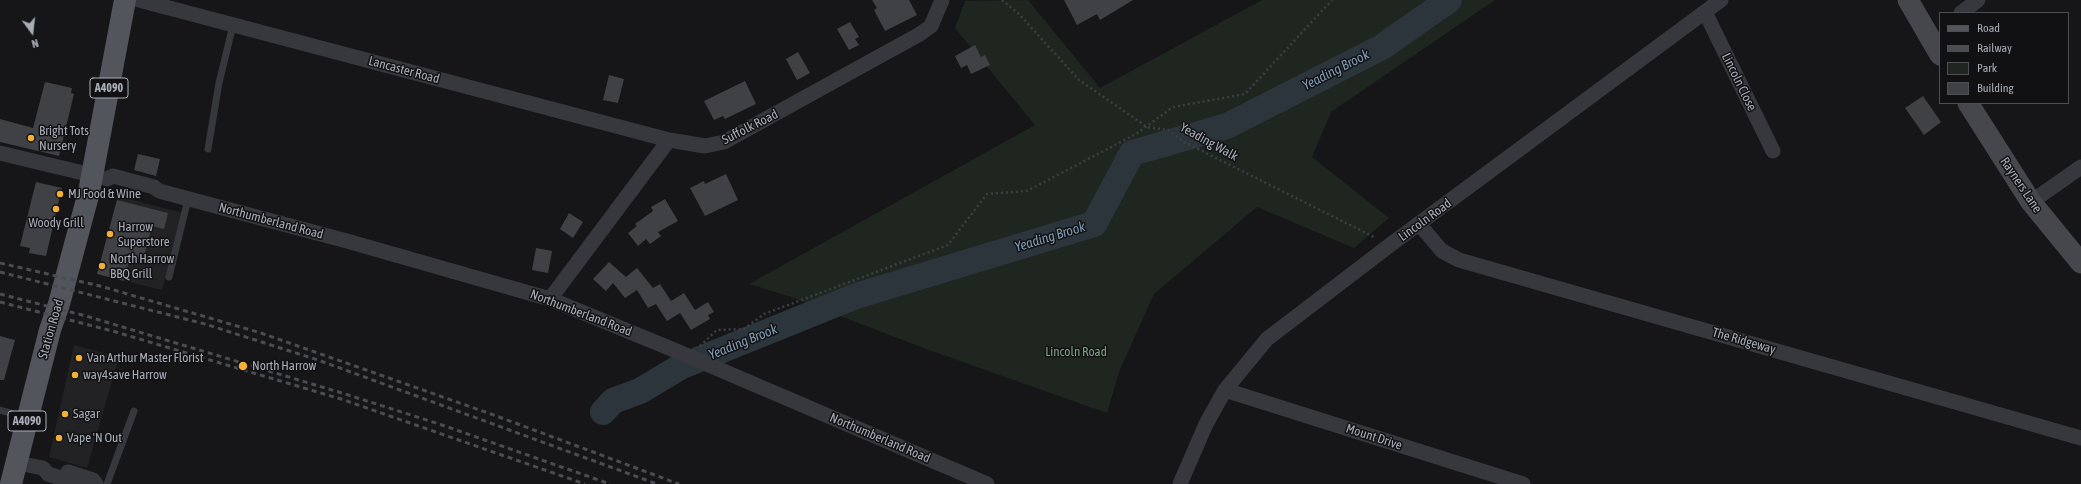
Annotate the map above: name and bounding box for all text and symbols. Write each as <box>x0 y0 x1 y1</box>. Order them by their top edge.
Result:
north arrow <box>12 12 52 52</box>
legend <box>1939 12 2069 104</box>
text: Road <box>1977 21 2000 35</box>
text: N <box>30 37 40 50</box>
text: Railway <box>1977 41 2012 55</box>
water label: Yeading Brook <box>1300 46 1372 94</box>
street label: Lincoln Close <box>1718 50 1760 114</box>
street label: Lancaster Road <box>367 53 441 87</box>
text: Park <box>1977 61 1997 75</box>
road number: A4090 <box>90 78 128 98</box>
text: Building <box>1977 81 2014 95</box>
street label: Suffolk Road <box>719 106 781 148</box>
street label: Yeading Walk <box>1177 120 1241 164</box>
place label: Bright Tots Nursery <box>39 123 89 154</box>
marker: Bright Tots Nursery <box>26 133 36 143</box>
street label: Rayners Lane <box>1997 154 2045 216</box>
place label: MJ Food & Wine <box>68 186 141 202</box>
marker: MJ Food & Wine <box>55 189 65 199</box>
street label: Lincoln Road <box>1396 196 1454 244</box>
street label: Northumberland Road <box>217 200 325 242</box>
marker: Woody Grill <box>51 204 61 214</box>
place label: Woody Grill <box>28 215 84 231</box>
water label: Yeading Brook <box>1013 218 1087 256</box>
place label: Harrow Superstore <box>118 219 170 250</box>
marker: Harrow Superstore <box>105 229 115 239</box>
place label: North Harrow BBQ Grill <box>110 251 174 282</box>
marker: North Harrow BBQ Grill <box>97 261 107 271</box>
street label: Northumberland Road <box>528 286 634 340</box>
street label: Station Road <box>35 298 67 360</box>
water label: Yeading Brook <box>706 321 780 363</box>
street label: The Ridgeway <box>1711 325 1777 357</box>
park label: Lincoln Road <box>1045 344 1107 360</box>
place label: Van Arthur Master Florist <box>87 350 203 366</box>
marker: Van Arthur Master Florist <box>74 353 84 363</box>
place label: North Harrow <box>252 358 316 374</box>
marker: North Harrow <box>237 360 249 372</box>
place label: way4save Harrow <box>83 367 167 383</box>
marker: way4save Harrow <box>70 370 80 380</box>
place label: Sagar <box>73 406 100 422</box>
marker: Sagar <box>60 409 70 419</box>
street label: Northumberland Road <box>827 410 933 466</box>
road number: A4090 <box>8 411 46 431</box>
street label: Mount Drive <box>1344 421 1404 453</box>
place label: Vape 'N Out <box>67 430 122 446</box>
marker: Vape 'N Out <box>54 433 64 443</box>

